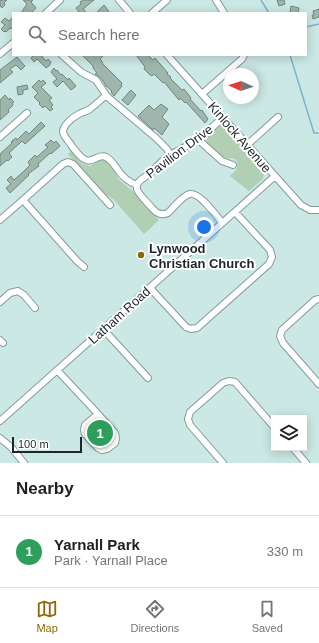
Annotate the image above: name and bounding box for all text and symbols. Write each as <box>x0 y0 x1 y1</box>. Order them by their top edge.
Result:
search box <box>12 12 307 56</box>
icon: search <box>26 23 48 45</box>
text: Search here <box>58 26 140 43</box>
north arrow <box>223 68 259 104</box>
street label: Kinlock Avenue <box>205 99 274 176</box>
street label: Pavilion Drive <box>143 121 216 181</box>
your location <box>194 217 214 237</box>
place label: Lynwood Christian Church <box>149 241 255 271</box>
marker: Lynwood Christian Church <box>136 250 146 260</box>
street label: Latham Road <box>85 284 153 347</box>
map controls <box>271 415 307 451</box>
button: layers <box>271 415 307 451</box>
pin: 1 <box>87 418 113 448</box>
scale bar <box>12 435 82 454</box>
text: 100 m <box>18 438 49 450</box>
text: Nearby <box>16 479 74 498</box>
text: Yarnall Park <box>54 536 140 553</box>
text: 1 <box>25 544 33 559</box>
text: 330 m <box>267 544 303 559</box>
text: Park · Yarnall Place <box>54 553 168 568</box>
tab: Map <box>36 598 58 634</box>
tab: Directions <box>130 598 179 634</box>
tab: Saved <box>252 598 283 634</box>

